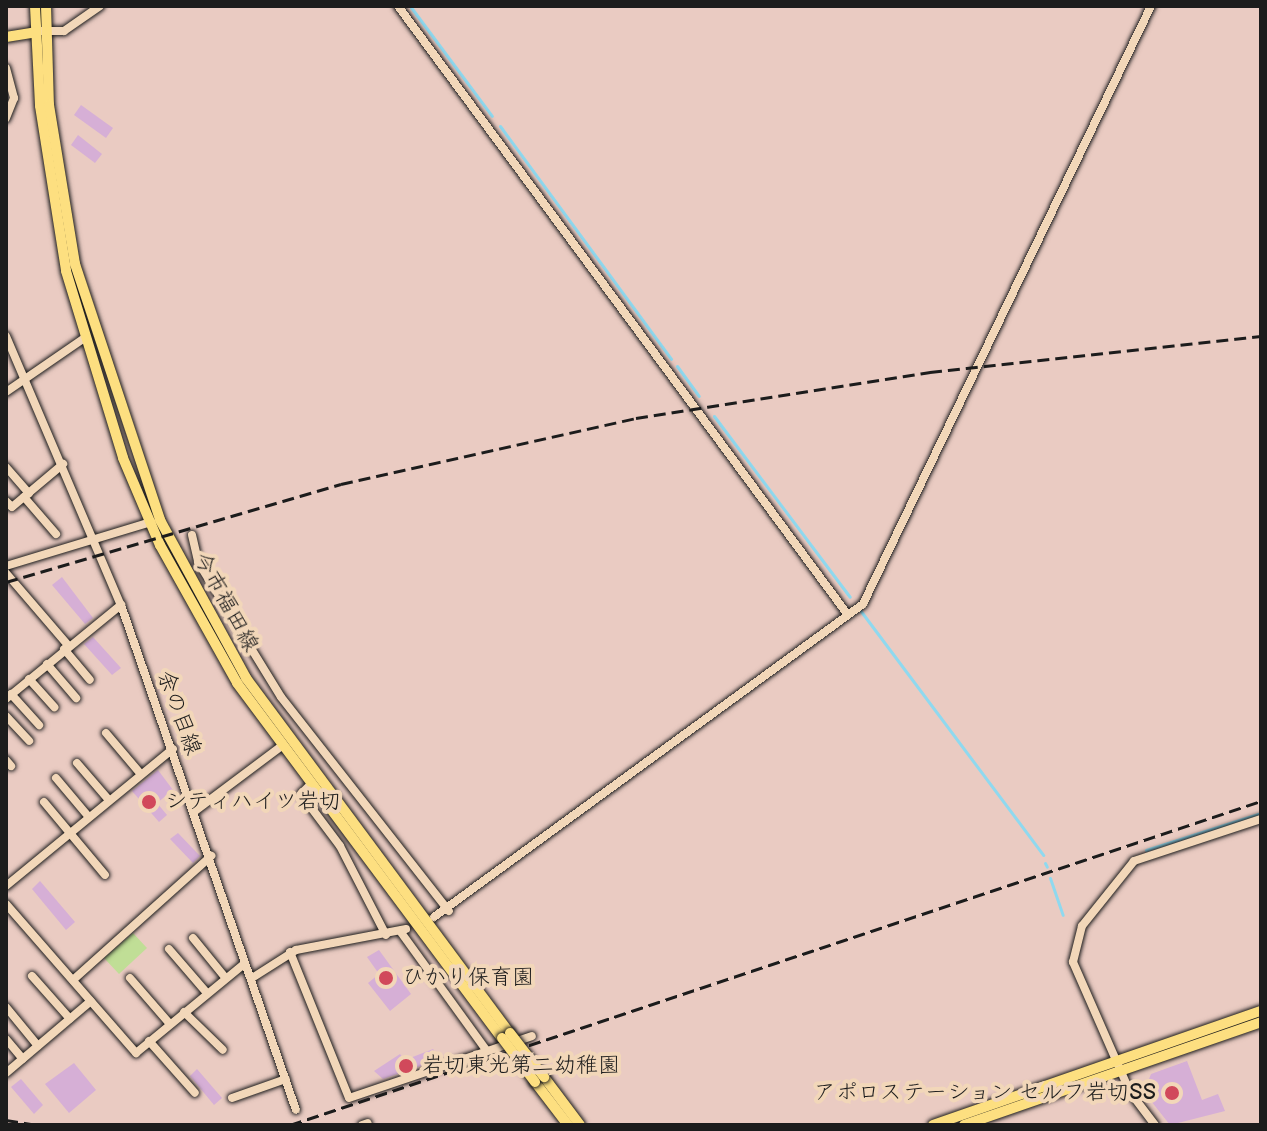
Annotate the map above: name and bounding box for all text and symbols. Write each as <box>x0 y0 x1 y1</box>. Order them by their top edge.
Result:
street label: 今市福田線 <box>188 547 264 657</box>
street label: 余の目線 <box>152 667 206 759</box>
place label: シティハイツ岩切 <box>165 789 341 815</box>
marker: シティハイツ岩切 <box>140 793 158 811</box>
place label: ひかり保育園 <box>402 965 534 991</box>
marker: ひかり保育園 <box>377 969 395 987</box>
place label: 岩切東光第二幼稚園 <box>422 1053 620 1079</box>
marker: 岩切東光第二幼稚園 <box>397 1057 415 1075</box>
place label: アポロステーション セルフ岩切SS <box>815 1080 1156 1106</box>
marker: アポロステーション セルフ岩切SS <box>1163 1084 1181 1102</box>

